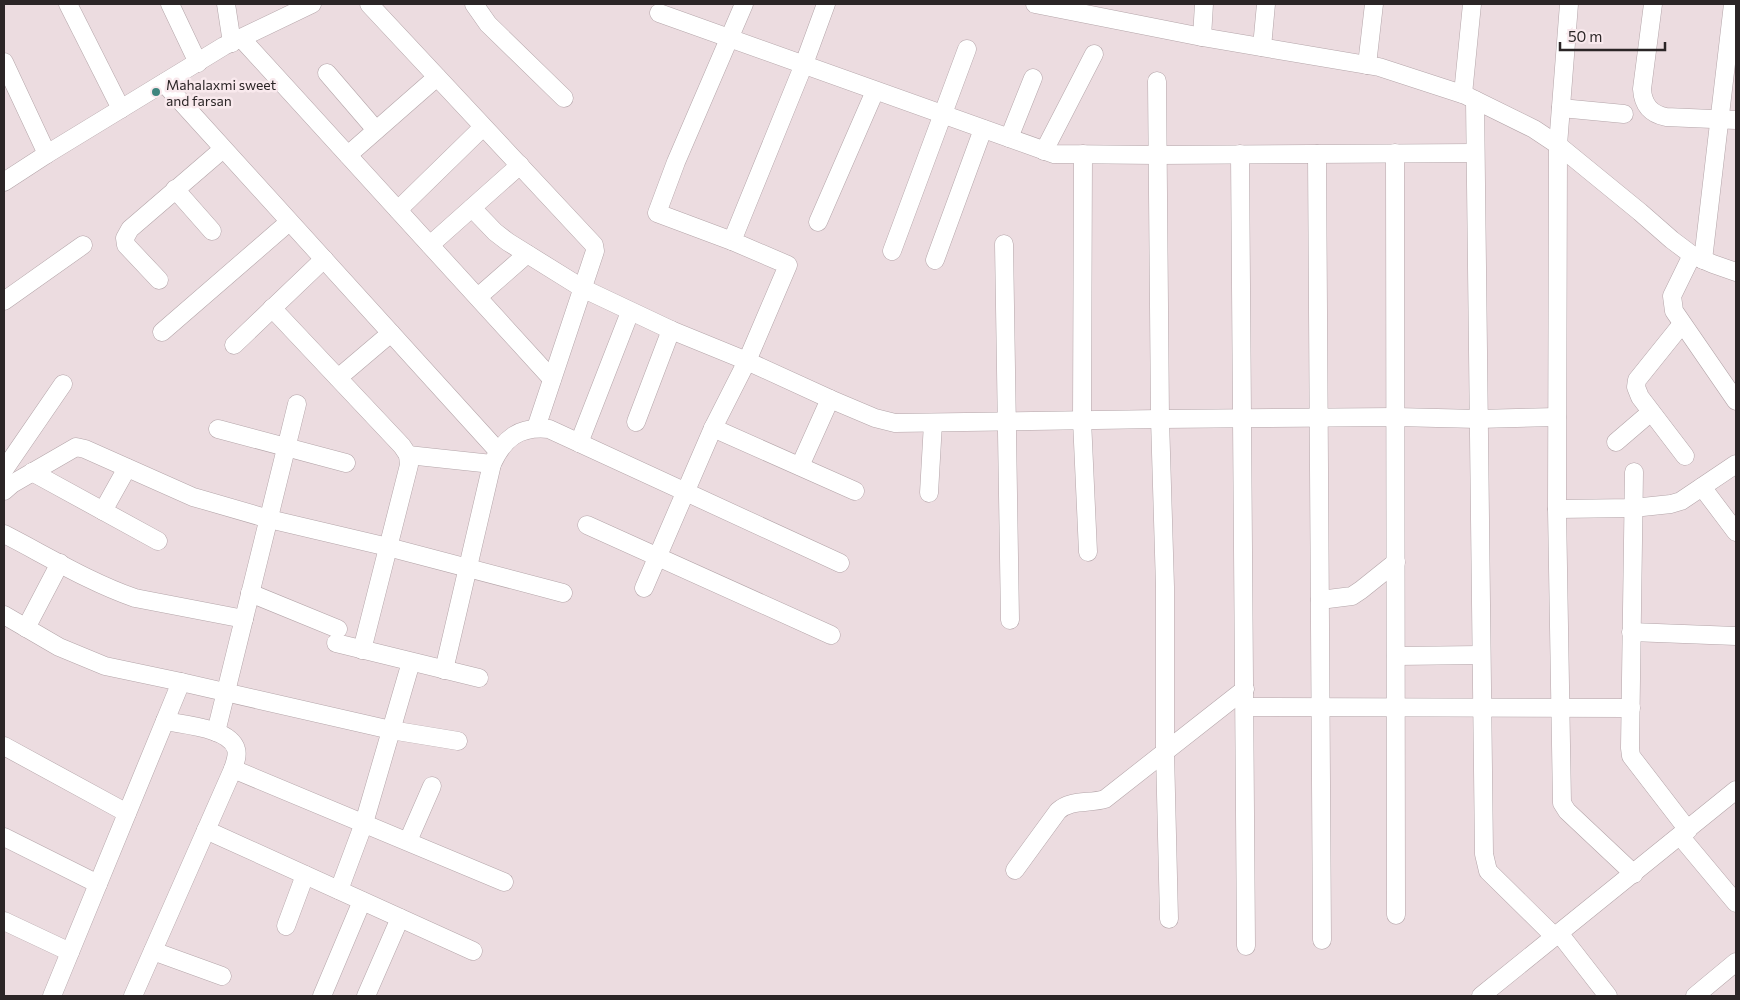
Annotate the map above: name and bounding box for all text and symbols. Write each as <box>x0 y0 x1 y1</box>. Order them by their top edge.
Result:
scale bar <box>1560 20 1665 52</box>
text: 50 m <box>1568 27 1602 45</box>
place label: Mahalaxmi sweet and farsan <box>166 76 277 109</box>
marker: Mahalaxmi sweet and farsan <box>150 86 162 98</box>

